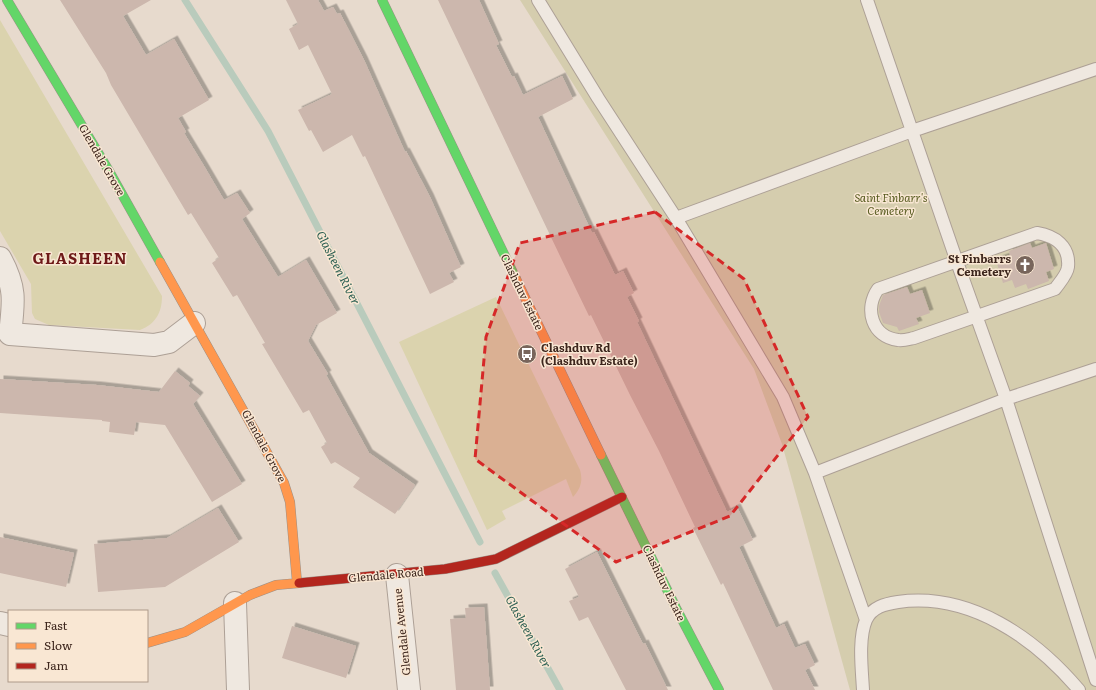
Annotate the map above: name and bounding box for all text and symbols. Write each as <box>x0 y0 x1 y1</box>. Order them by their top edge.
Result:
street label: Glendale Grove <box>76 121 130 199</box>
park label: Saint Finbarr's Cemetery <box>854 189 928 218</box>
water label: Glasheen River <box>313 228 365 308</box>
district label: GLASHEEN <box>33 246 127 269</box>
place label: St Finbarrs Cemetery <box>948 250 1012 279</box>
street label: Clashduv Estate <box>497 251 548 333</box>
church icon: St Finbarrs Cemetery <box>1014 254 1036 276</box>
place label: Clashduv Rd (Clashduv Estate) <box>541 339 638 368</box>
bus stop icon: Clashduv Rd (Clashduv Estate) <box>516 343 538 365</box>
street label: Glendale Grove <box>239 406 291 485</box>
street label: Clashduv Estate <box>639 542 690 624</box>
street label: Glendale Road <box>348 563 424 585</box>
street label: Glendale Avenue <box>388 588 414 676</box>
water label: Glasheen River <box>501 592 557 672</box>
legend <box>8 610 148 682</box>
text: Fast <box>44 616 68 634</box>
text: Slow <box>44 636 73 654</box>
text: Jam <box>44 656 69 674</box>

